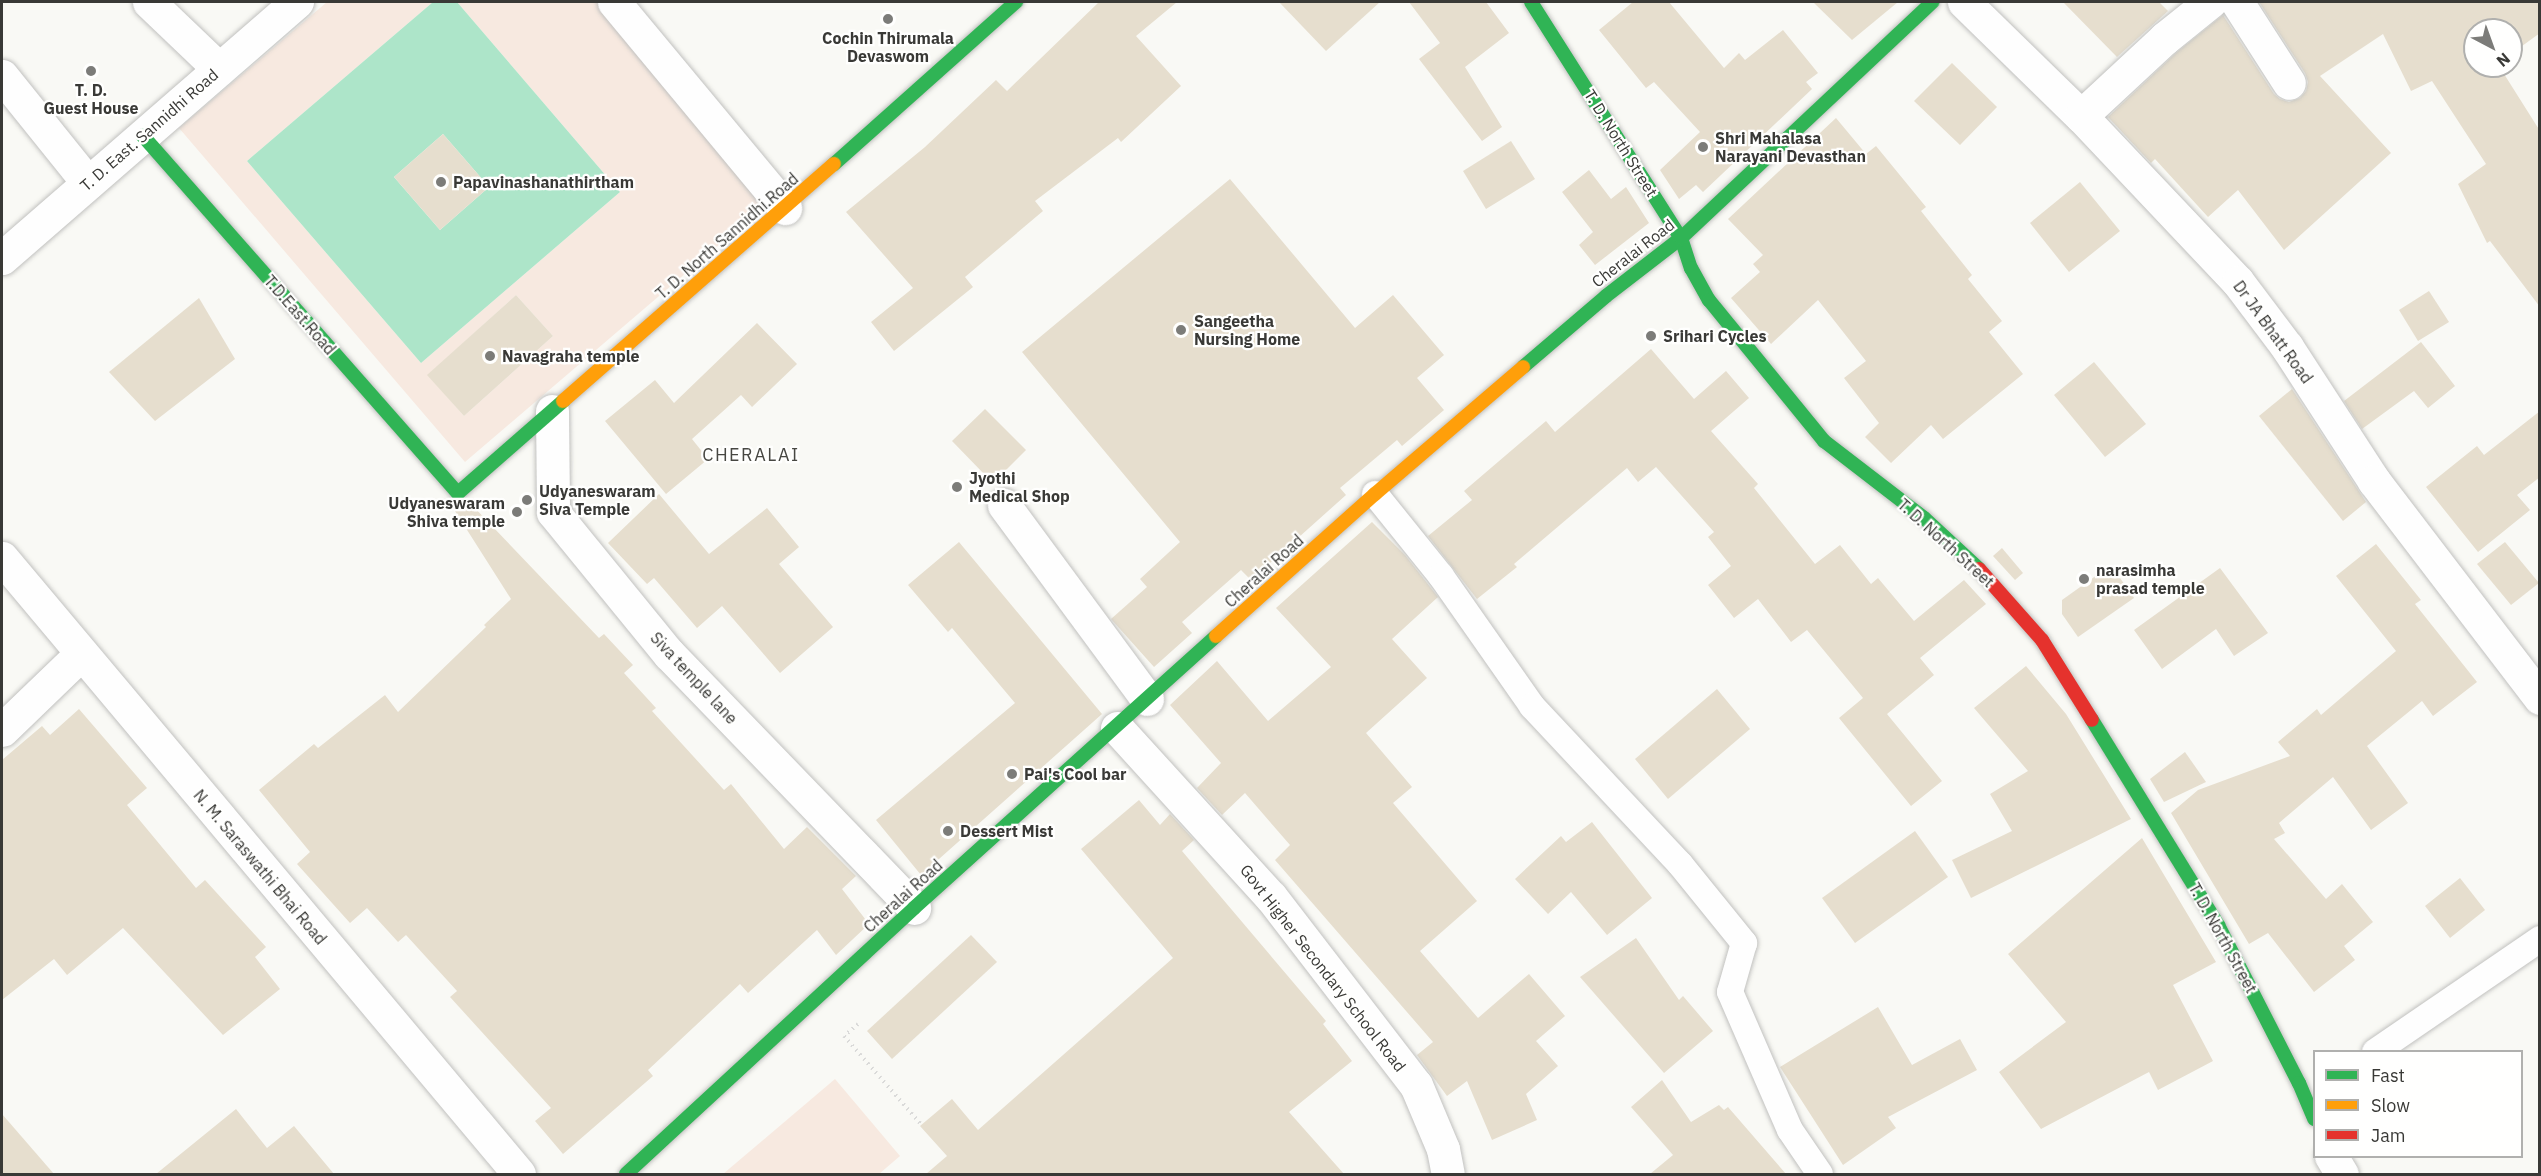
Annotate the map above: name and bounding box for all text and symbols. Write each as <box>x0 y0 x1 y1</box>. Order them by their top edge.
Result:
marker: Cochin Thirumala Devaswom <box>881 12 895 26</box>
north arrow <box>2463 18 2523 78</box>
place label: Cochin Thirumala Devaswom <box>822 28 954 66</box>
text: N <box>2493 49 2514 71</box>
marker: T. D. Guest House <box>84 64 98 78</box>
street label: T. D. East. Sannidhi Road <box>76 65 222 195</box>
place label: T. D. Guest House <box>43 80 139 118</box>
street label: T. D. North Street <box>1580 86 1662 200</box>
place label: Shri Mahalasa Narayani Devasthan <box>1715 128 1866 166</box>
marker: Shri Mahalasa Narayani Devasthan <box>1696 140 1710 154</box>
street label: T. D. North Sannidhi.Road <box>652 169 802 303</box>
place label: Papavinashanathirtham <box>453 172 634 192</box>
marker: Papavinashanathirtham <box>434 175 448 189</box>
street label: Cheralai Road <box>1588 215 1678 291</box>
street label: T.D.East.Road <box>260 271 340 359</box>
street label: Dr JA Bhatt Road <box>2229 277 2317 387</box>
place label: Sangeetha Nursing Home <box>1194 311 1300 349</box>
marker: Sangeetha Nursing Home <box>1172 321 1190 339</box>
place label: Srihari Cycles <box>1663 326 1766 346</box>
marker: Srihari Cycles <box>1644 329 1658 343</box>
place label: Navagraha temple <box>502 346 640 366</box>
marker: Navagraha temple <box>483 349 497 363</box>
district label: CHERALAI <box>702 444 800 466</box>
place label: Jyothi Medical Shop <box>969 468 1070 506</box>
marker: Jyothi Medical Shop <box>950 480 964 494</box>
place label: Udyaneswaram Siva Temple <box>539 481 656 519</box>
place label: Udyaneswaram Shiva temple <box>388 493 505 531</box>
marker: Udyaneswaram Siva Temple <box>520 493 534 507</box>
street label: T. D. North Street <box>1894 495 1998 591</box>
marker: Udyaneswaram Shiva temple <box>510 505 524 519</box>
street label: Cheralai Road <box>1221 531 1307 611</box>
place label: narasimha prasad temple <box>2096 560 2205 598</box>
marker: narasimha prasad temple <box>2077 572 2091 586</box>
street label: Siva temple lane <box>647 628 741 728</box>
place label: Pai's Cool bar <box>1024 764 1126 784</box>
marker: Pai's Cool bar <box>1005 767 1019 781</box>
street label: N. M. Saraswathi Bhai Road <box>190 786 330 948</box>
place label: Dessert Mist <box>960 821 1053 841</box>
marker: Dessert Mist <box>941 824 955 838</box>
street label: Cheralai Road <box>860 856 946 936</box>
street label: Govt Higher Secondary School Road <box>1236 861 1410 1075</box>
street label: T. D. North Street <box>2185 880 2261 996</box>
legend <box>2313 1050 2523 1158</box>
text: Fast <box>2371 1064 2405 1087</box>
text: Slow <box>2371 1094 2410 1117</box>
text: Jam <box>2371 1124 2406 1147</box>

